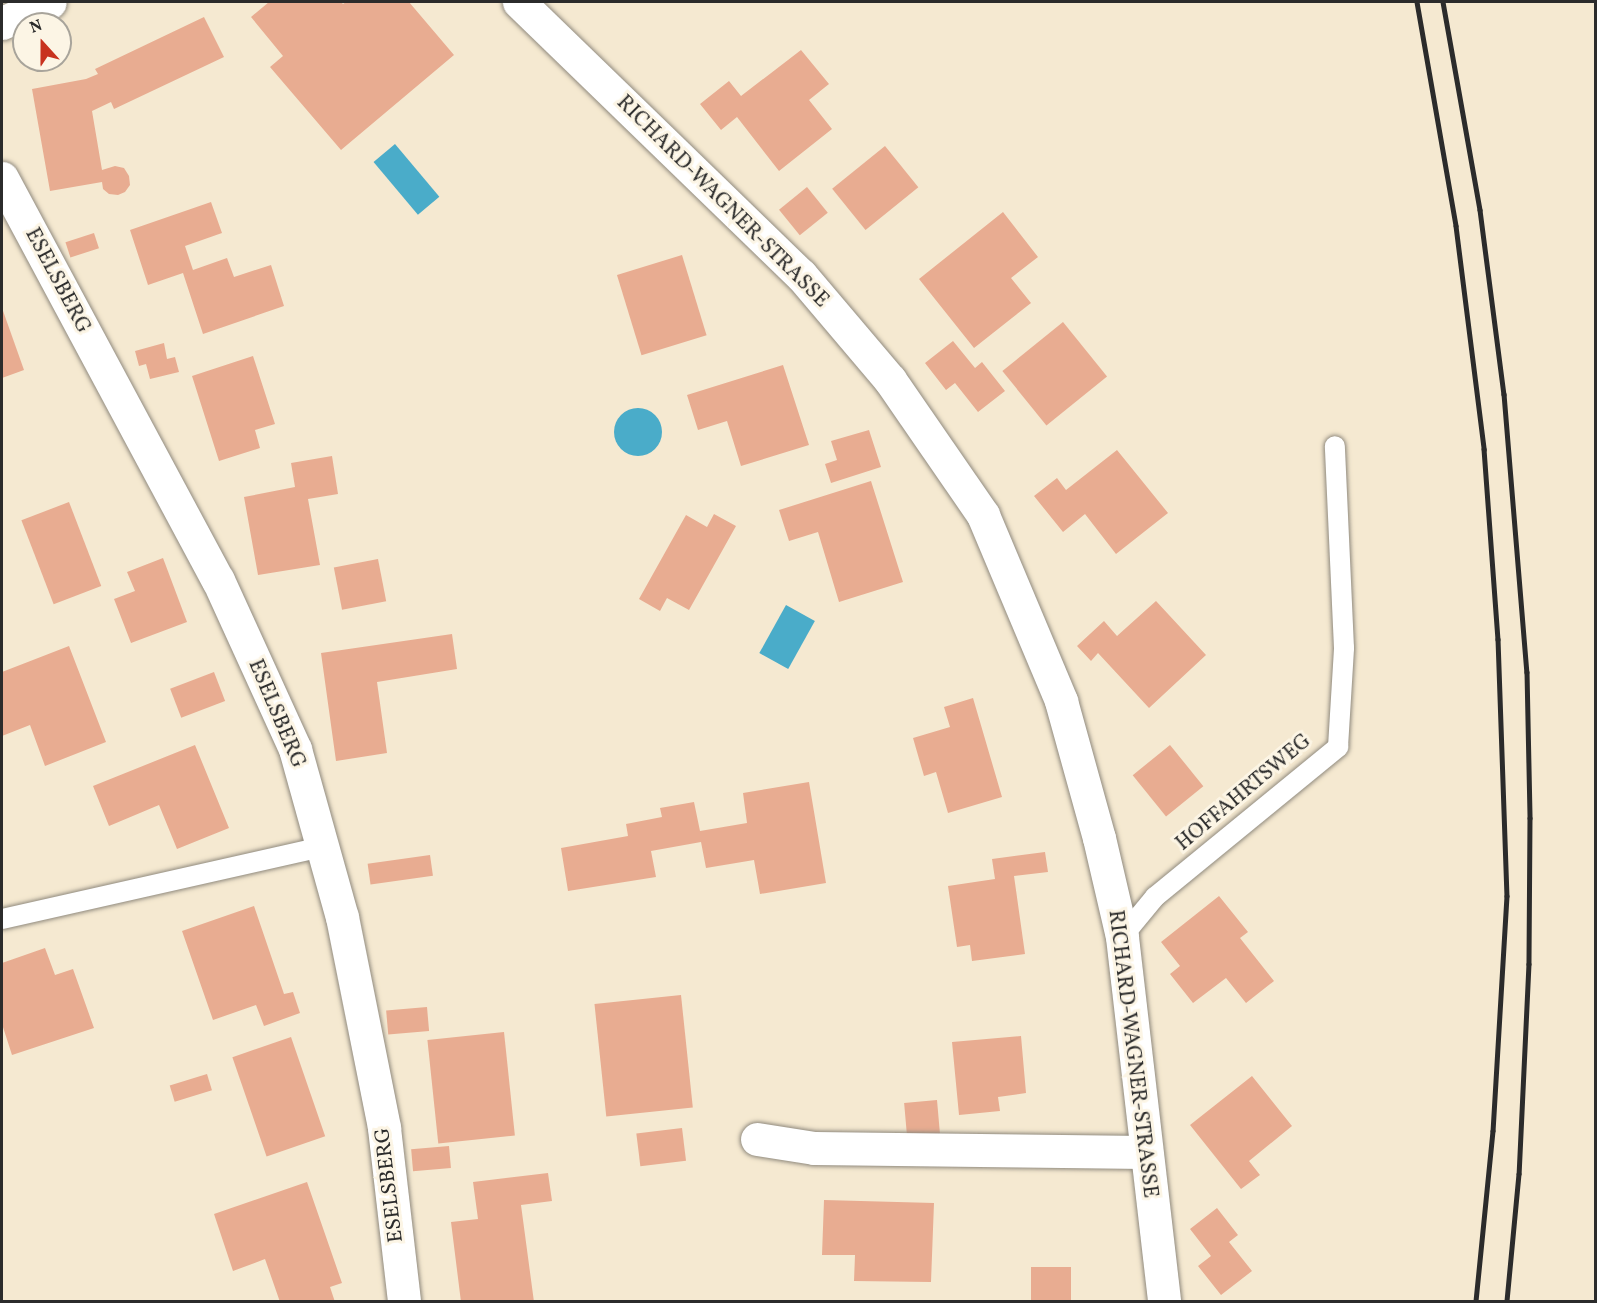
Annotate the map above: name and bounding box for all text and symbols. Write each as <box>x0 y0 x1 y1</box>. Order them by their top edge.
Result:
north arrow <box>12 12 72 72</box>
text: N <box>27 15 46 39</box>
street label: RICHARD-WAGNER-STRASSE <box>611 91 833 313</box>
street label: ESELSBERG <box>19 224 95 338</box>
street label: ESELSBERG <box>242 656 310 772</box>
street label: HOFFAHRTSWEG <box>1171 729 1317 857</box>
street label: RICHARD-WAGNER-STRASSE <box>1102 909 1162 1199</box>
street label: ESELSBERG <box>370 1126 410 1244</box>

